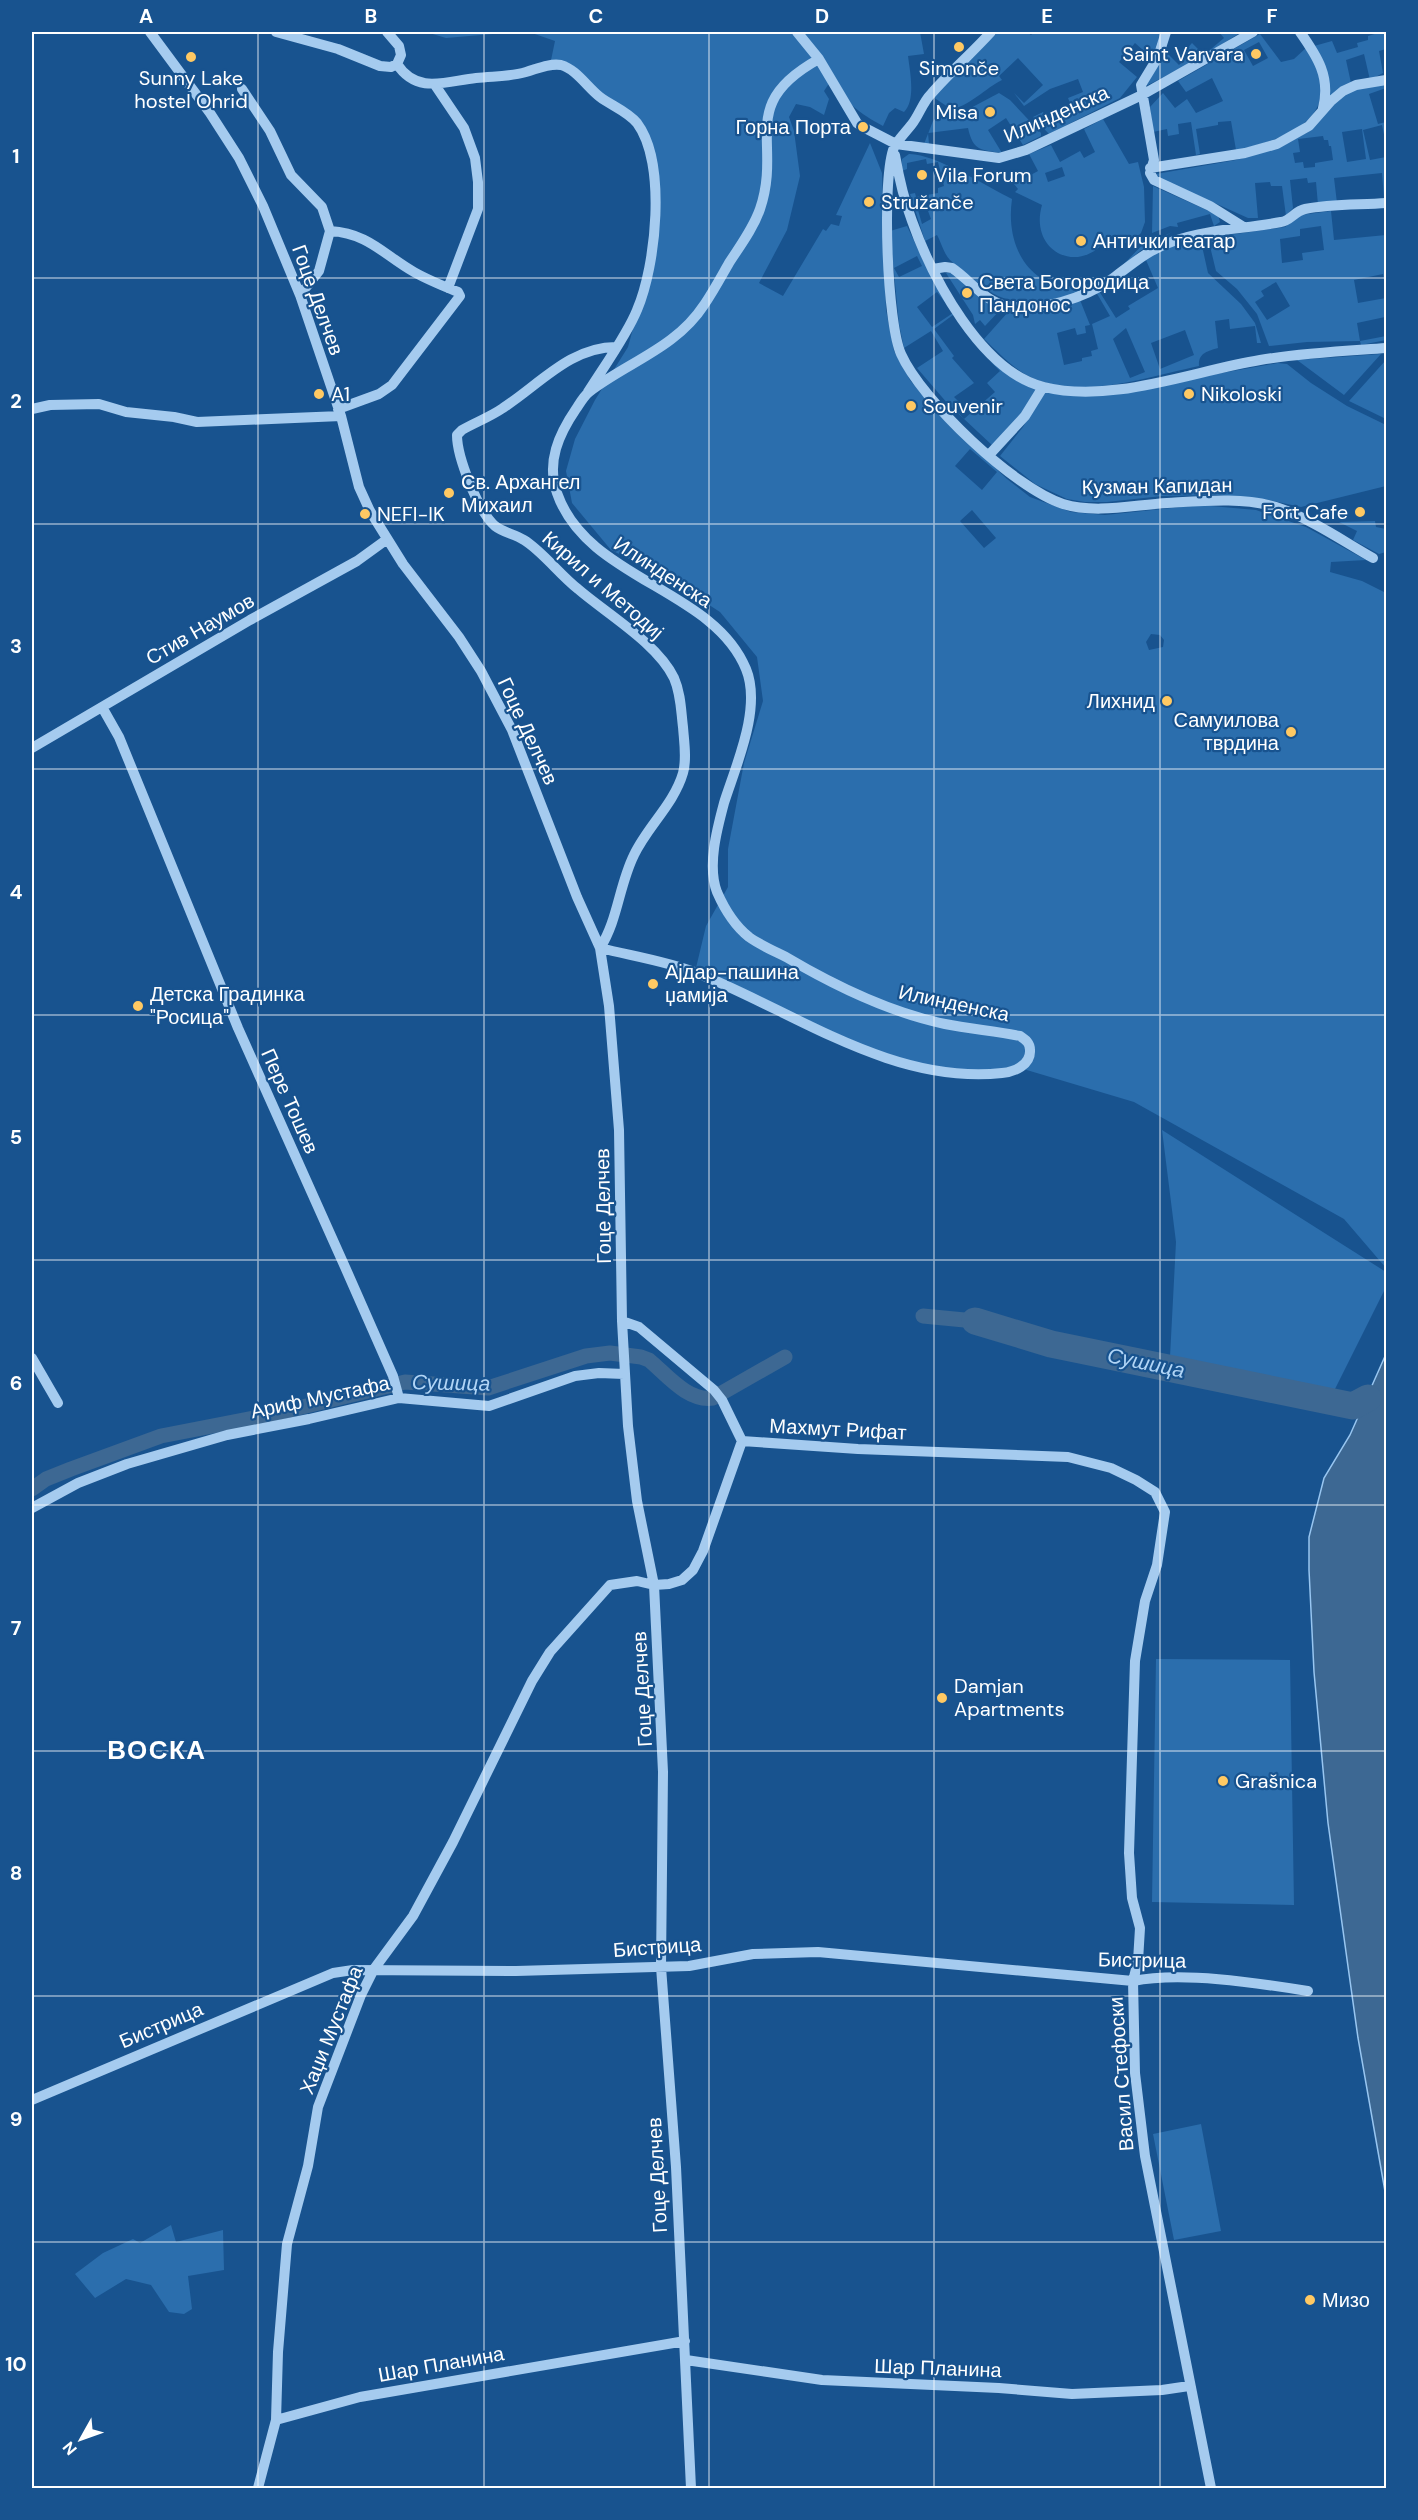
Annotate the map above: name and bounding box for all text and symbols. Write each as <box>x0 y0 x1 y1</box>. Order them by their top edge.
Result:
text: A <box>139 3 153 29</box>
text: B <box>365 3 377 29</box>
text: C <box>589 3 603 29</box>
text: D <box>815 3 829 29</box>
text: E <box>1041 3 1053 29</box>
text: F <box>1266 3 1278 29</box>
marker: Simonče <box>952 40 966 54</box>
place label: Saint Varvara <box>1122 41 1244 67</box>
marker: Saint Varvara <box>1249 47 1263 61</box>
marker: Sunny Lake hostel Ohrid <box>184 50 198 64</box>
place label: Simonče <box>919 55 999 81</box>
place label: Sunny Lake hostel Ohrid <box>134 65 248 114</box>
street label: Илинденска <box>999 79 1113 149</box>
place label: Misa <box>935 99 978 125</box>
marker: Misa <box>983 105 997 119</box>
place label: Горна Порта <box>736 114 852 140</box>
marker: Горна Порта <box>856 120 870 134</box>
text: 1 <box>12 143 20 169</box>
place label: Vila Forum <box>934 162 1032 188</box>
marker: Vila Forum <box>915 168 929 182</box>
place label: Stružanče <box>881 189 974 215</box>
marker: Stružanče <box>862 195 876 209</box>
place label: Антички театар <box>1093 228 1235 254</box>
marker: Антички театар <box>1074 234 1088 248</box>
street label: Гоце Делчев <box>286 241 350 359</box>
place label: Света Богородица Пандонос <box>979 269 1150 318</box>
marker: Света Богородица Пандонос <box>960 286 974 300</box>
place label: A1 <box>331 381 350 407</box>
place label: Nikoloski <box>1201 381 1282 407</box>
marker: A1 <box>312 387 326 401</box>
marker: Nikoloski <box>1182 387 1196 401</box>
text: 2 <box>10 388 22 414</box>
place label: Souvenir <box>923 393 1003 419</box>
marker: Souvenir <box>904 399 918 413</box>
place label: Св. Архангел Михаил <box>461 469 581 518</box>
street label: Кузман Капидан <box>1081 472 1233 500</box>
marker: Св. Архангел Михаил <box>442 486 456 500</box>
place label: Fort Cafe <box>1262 499 1348 525</box>
place label: NEFI-IK <box>377 501 445 527</box>
marker: Fort Cafe <box>1353 505 1367 519</box>
marker: NEFI-IK <box>358 507 372 521</box>
street label: Кирил и Методиј <box>537 525 669 645</box>
street label: Илинденска <box>609 530 718 614</box>
street label: Стив Наумов <box>141 587 259 671</box>
text: 3 <box>10 633 22 659</box>
street label: Гоце Делчев <box>492 673 564 789</box>
place label: Лихнид <box>1087 688 1155 714</box>
marker: Лихнид <box>1160 694 1174 708</box>
place label: Самуилова тврдина <box>1174 707 1280 756</box>
marker: Самуилова тврдина <box>1284 725 1298 739</box>
text: 4 <box>10 879 23 905</box>
place label: Ајдар-пашина џамија <box>665 959 800 1008</box>
marker: Ајдар-пашина џамија <box>646 977 660 991</box>
street label: Илинденска <box>896 979 1013 1028</box>
place label: Детска Градинка "Росица" <box>150 981 306 1030</box>
marker: Детска Градинка "Росица" <box>131 999 145 1013</box>
street label: Пере Тошев <box>255 1044 325 1158</box>
text: 5 <box>10 1124 22 1150</box>
street label: Гоце Делчев <box>589 1148 617 1264</box>
water label: Сушица <box>1105 1341 1187 1385</box>
water label: Сушица <box>412 1368 490 1398</box>
street label: Ариф Мустафа <box>248 1369 393 1424</box>
text: 6 <box>10 1370 22 1396</box>
street label: Махмут Рифат <box>769 1412 907 1446</box>
text: 7 <box>11 1615 22 1641</box>
street label: Гоце Делчев <box>626 1631 658 1747</box>
place label: Damjan Apartments <box>954 1673 1064 1722</box>
marker: Damjan Apartments <box>935 1691 949 1705</box>
district label: ВОСКА <box>107 1733 207 1767</box>
place label: Grašnica <box>1235 1768 1317 1794</box>
marker: Grašnica <box>1216 1774 1230 1788</box>
text: 8 <box>10 1860 22 1886</box>
street label: Бистрица <box>612 1931 703 1963</box>
street label: Бистрица <box>1098 1946 1187 1974</box>
street label: Хаџи Мустафа <box>293 1961 369 2098</box>
street label: Бистрица <box>115 1995 208 2054</box>
street label: Васил Стефоски <box>1103 1996 1139 2152</box>
text: 9 <box>10 2106 22 2132</box>
street label: Гоце Делчев <box>641 2117 673 2233</box>
place label: Мизо <box>1322 2287 1370 2313</box>
marker: Мизо <box>1303 2293 1317 2307</box>
street label: Шар Планина <box>376 2340 507 2388</box>
text: 10 <box>5 2351 27 2377</box>
street label: Шар Планина <box>874 2353 1003 2383</box>
north arrow <box>51 2409 111 2469</box>
text: N <box>58 2437 82 2460</box>

